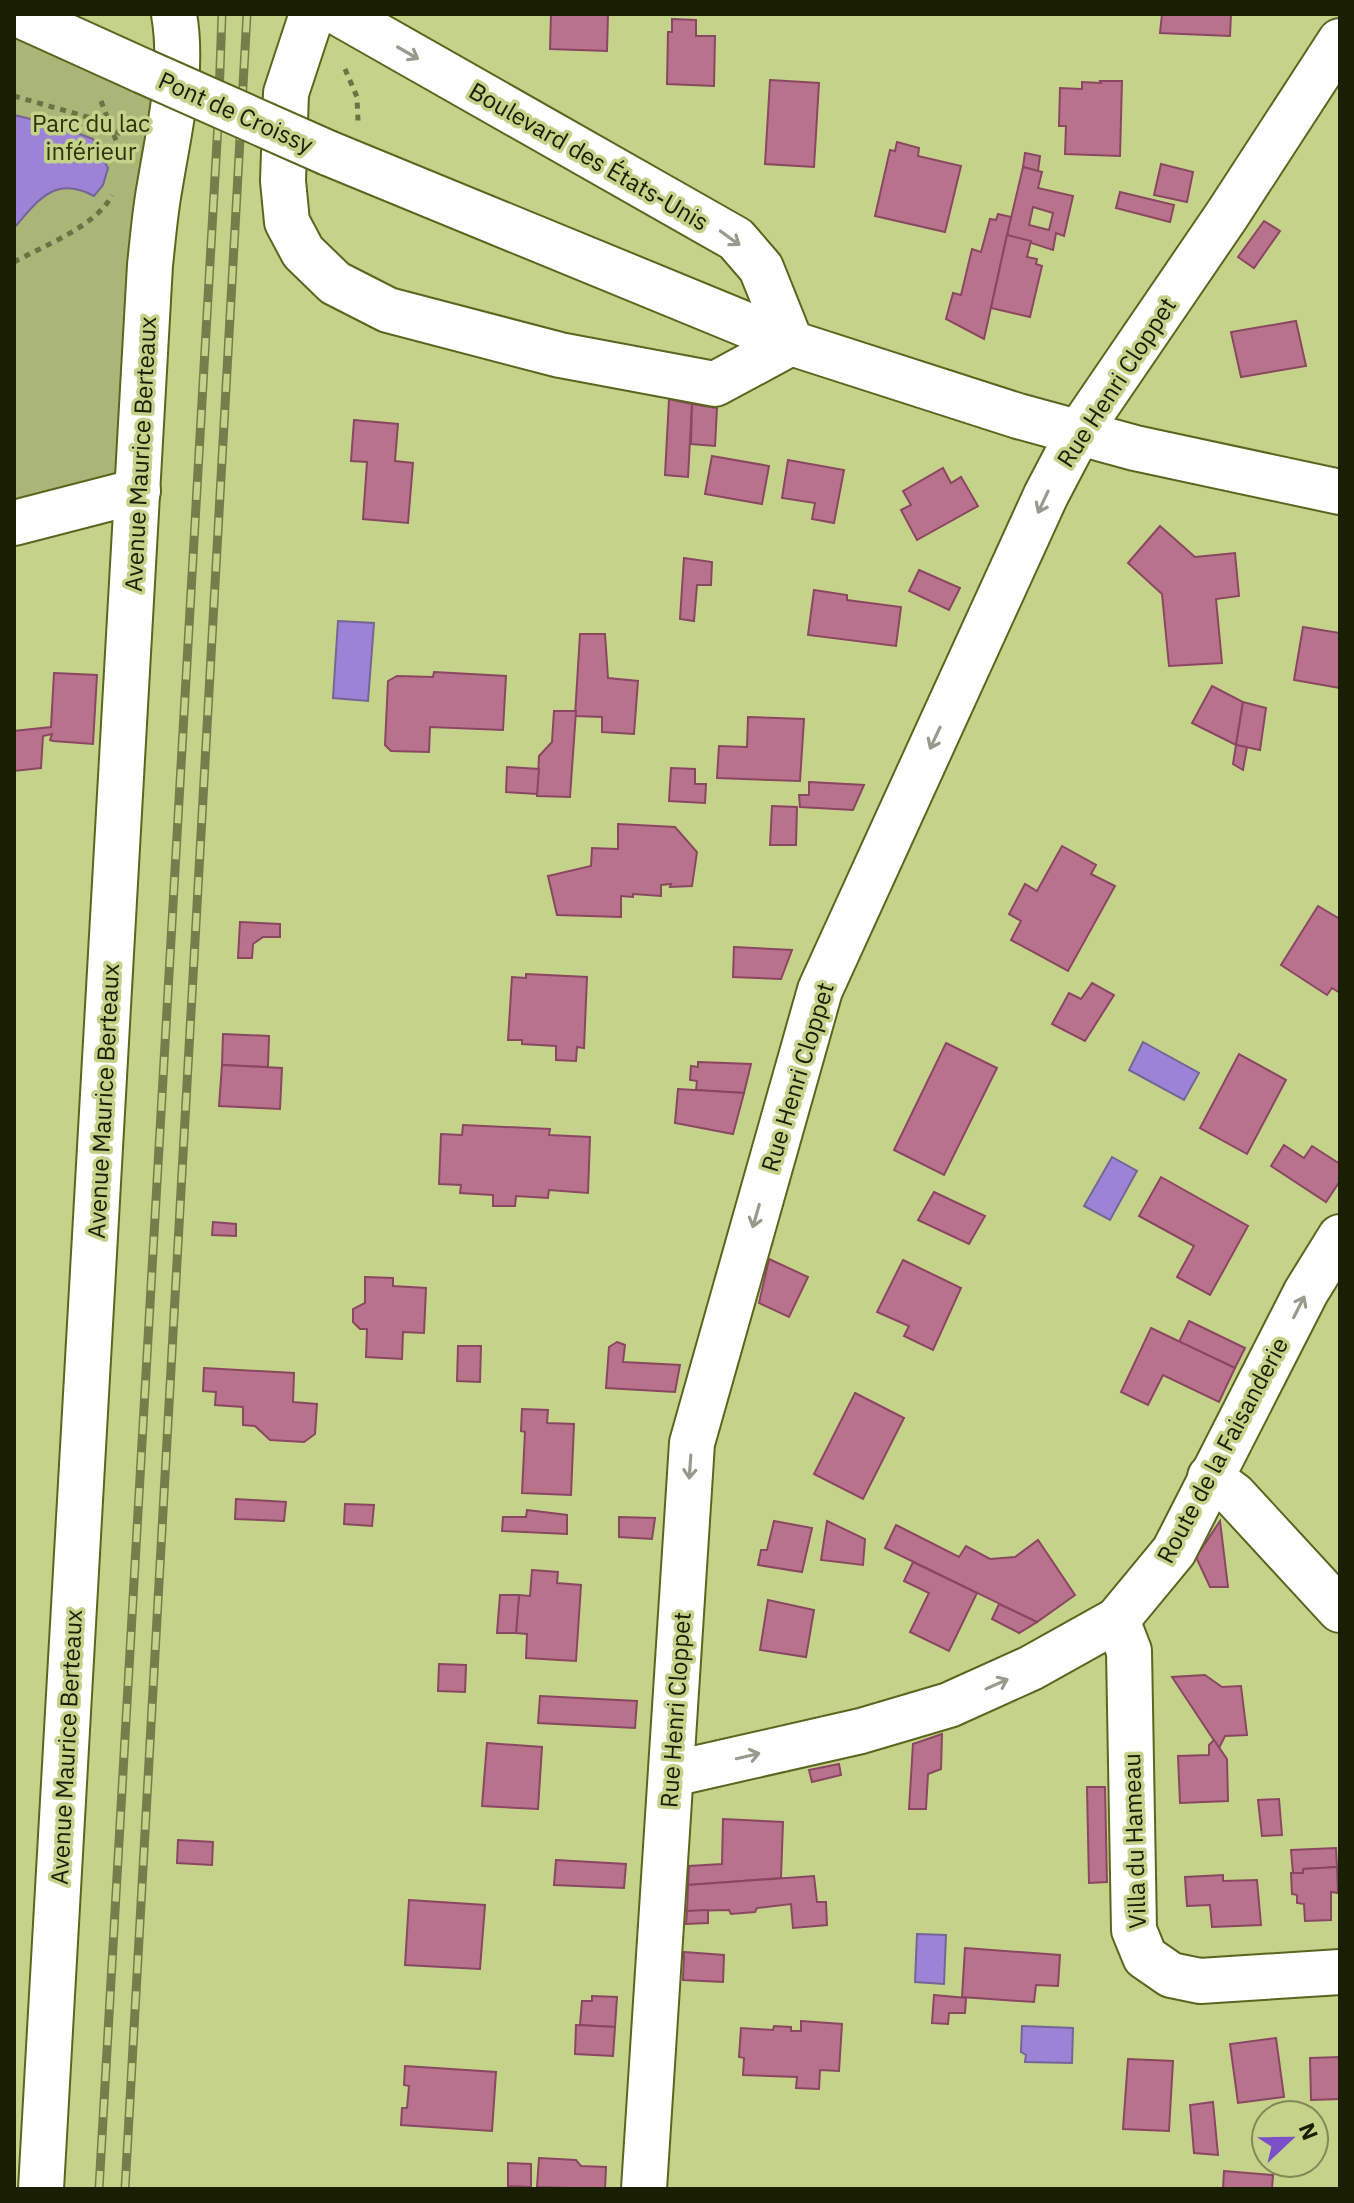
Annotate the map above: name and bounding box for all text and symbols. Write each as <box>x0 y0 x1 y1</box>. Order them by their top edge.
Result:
one-way arrow <box>396 45 419 61</box>
street label: Pont de Croissy <box>154 64 318 160</box>
street label: Boulevard des États-Unis <box>463 74 715 238</box>
park label: Parc du lac inférieur <box>32 107 150 167</box>
one-way arrow <box>719 230 741 246</box>
street label: Rue Henri Cloppet <box>1049 291 1183 473</box>
street label: Avenue Maurice Berteaux <box>117 316 163 592</box>
one-way arrow <box>1035 490 1050 514</box>
one-way arrow <box>927 726 942 750</box>
street label: Avenue Maurice Berteaux <box>80 963 126 1239</box>
street label: Rue Henri Cloppet <box>753 978 841 1176</box>
one-way arrow <box>748 1203 763 1229</box>
one-way arrow <box>1291 1295 1307 1319</box>
street label: Route de la Faisanderie <box>1149 1331 1295 1569</box>
one-way arrow <box>682 1453 697 1480</box>
street label: Avenue Maurice Berteaux <box>43 1609 89 1885</box>
street label: Rue Henri Cloppet <box>652 1611 698 1809</box>
one-way arrow <box>984 1675 1009 1690</box>
one-way arrow <box>734 1747 760 1762</box>
street label: Villa du Hameau <box>1115 1753 1153 1929</box>
north arrow <box>1250 2099 1330 2179</box>
text: N <box>1293 2119 1325 2144</box>

